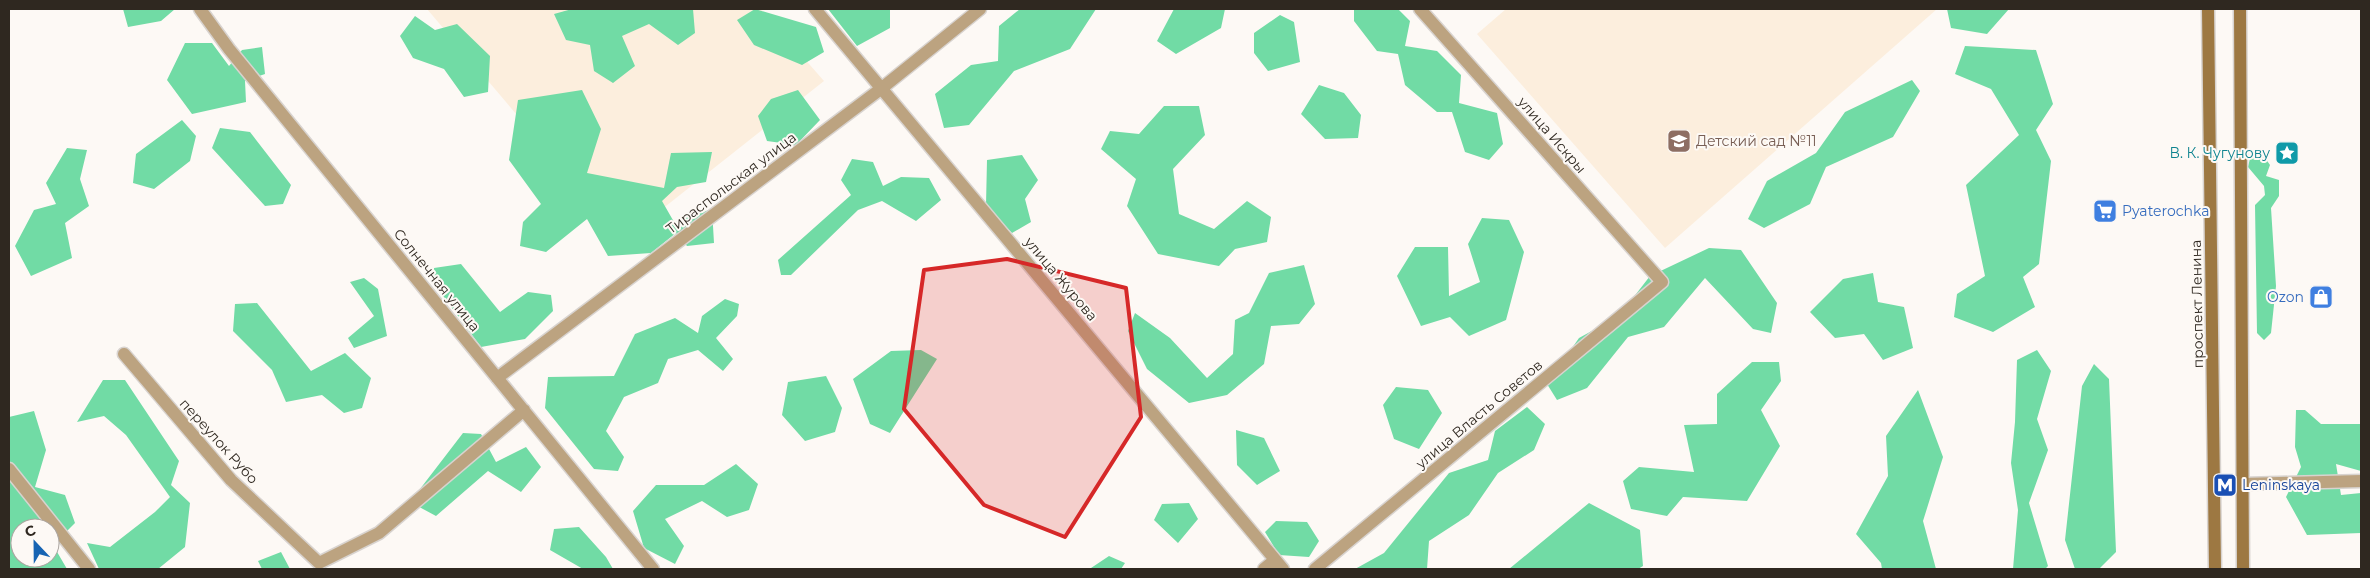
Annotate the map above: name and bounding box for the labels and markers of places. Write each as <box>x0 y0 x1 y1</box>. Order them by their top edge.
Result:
school or university icon: Детский сад №11 <box>1666 128 1692 154</box>
place label: Детский сад №11 <box>1696 132 1817 150</box>
place icon: В. К. Чугунову <box>2274 140 2300 166</box>
place label: В. К. Чугунову <box>2169 144 2270 162</box>
supermarket icon: Pyaterochka <box>2092 198 2118 224</box>
place label: Pyaterochka <box>2122 202 2209 220</box>
shop icon: Ozon <box>2308 284 2334 310</box>
place label: Ozon <box>2267 288 2304 306</box>
metro station icon: Leninskaya <box>2212 472 2238 498</box>
place label: Leninskaya <box>2242 476 2320 494</box>

